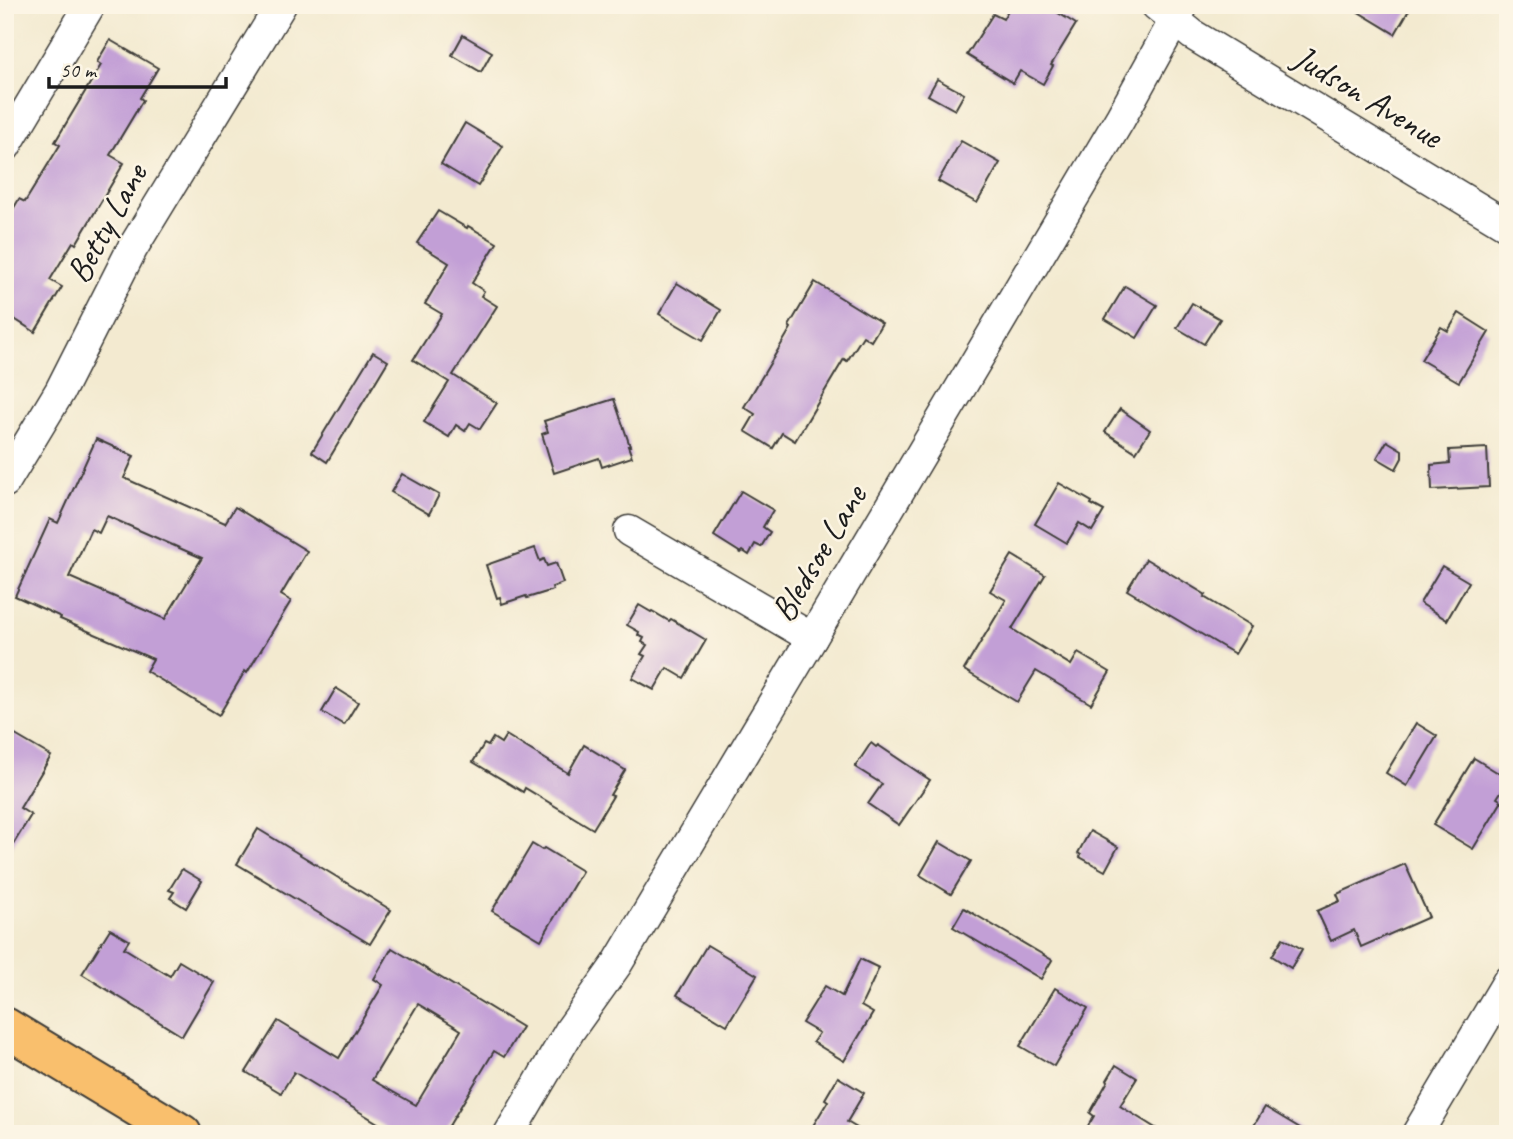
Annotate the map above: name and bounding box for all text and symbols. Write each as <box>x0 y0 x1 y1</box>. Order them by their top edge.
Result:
street label: Judson Avenue <box>1283 33 1453 160</box>
scale bar <box>49 46 226 90</box>
text: 50 m <box>60 57 98 83</box>
street label: Betty Lane <box>55 154 159 291</box>
street label: Bledsoe Lane <box>760 475 878 630</box>

